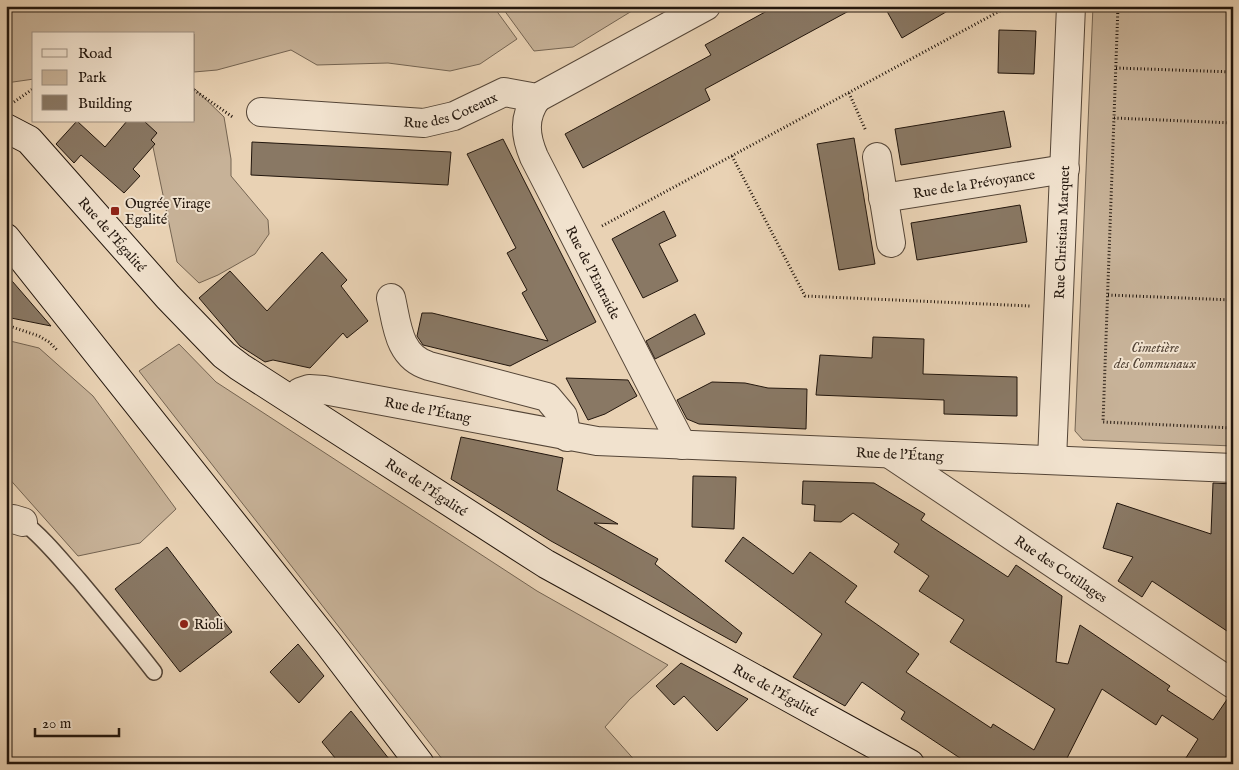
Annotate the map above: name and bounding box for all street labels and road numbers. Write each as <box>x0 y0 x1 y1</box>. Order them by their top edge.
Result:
street label: Rue des Coteaux <box>403 88 501 133</box>
street label: Rue Christian Marquet <box>1051 165 1074 299</box>
street label: Rue de la Prévoyance <box>912 166 1037 203</box>
street label: Rue de l'Égalité <box>74 194 150 277</box>
street label: Rue de l'Entraide <box>561 223 624 323</box>
street label: Rue de l'Étang <box>383 393 473 427</box>
street label: Rue de l'Étang <box>855 444 944 466</box>
street label: Rue de l'Égalité <box>381 455 471 521</box>
street label: Rue des Cotillages <box>1011 532 1111 607</box>
street label: Rue de l'Égalité <box>729 660 821 722</box>

